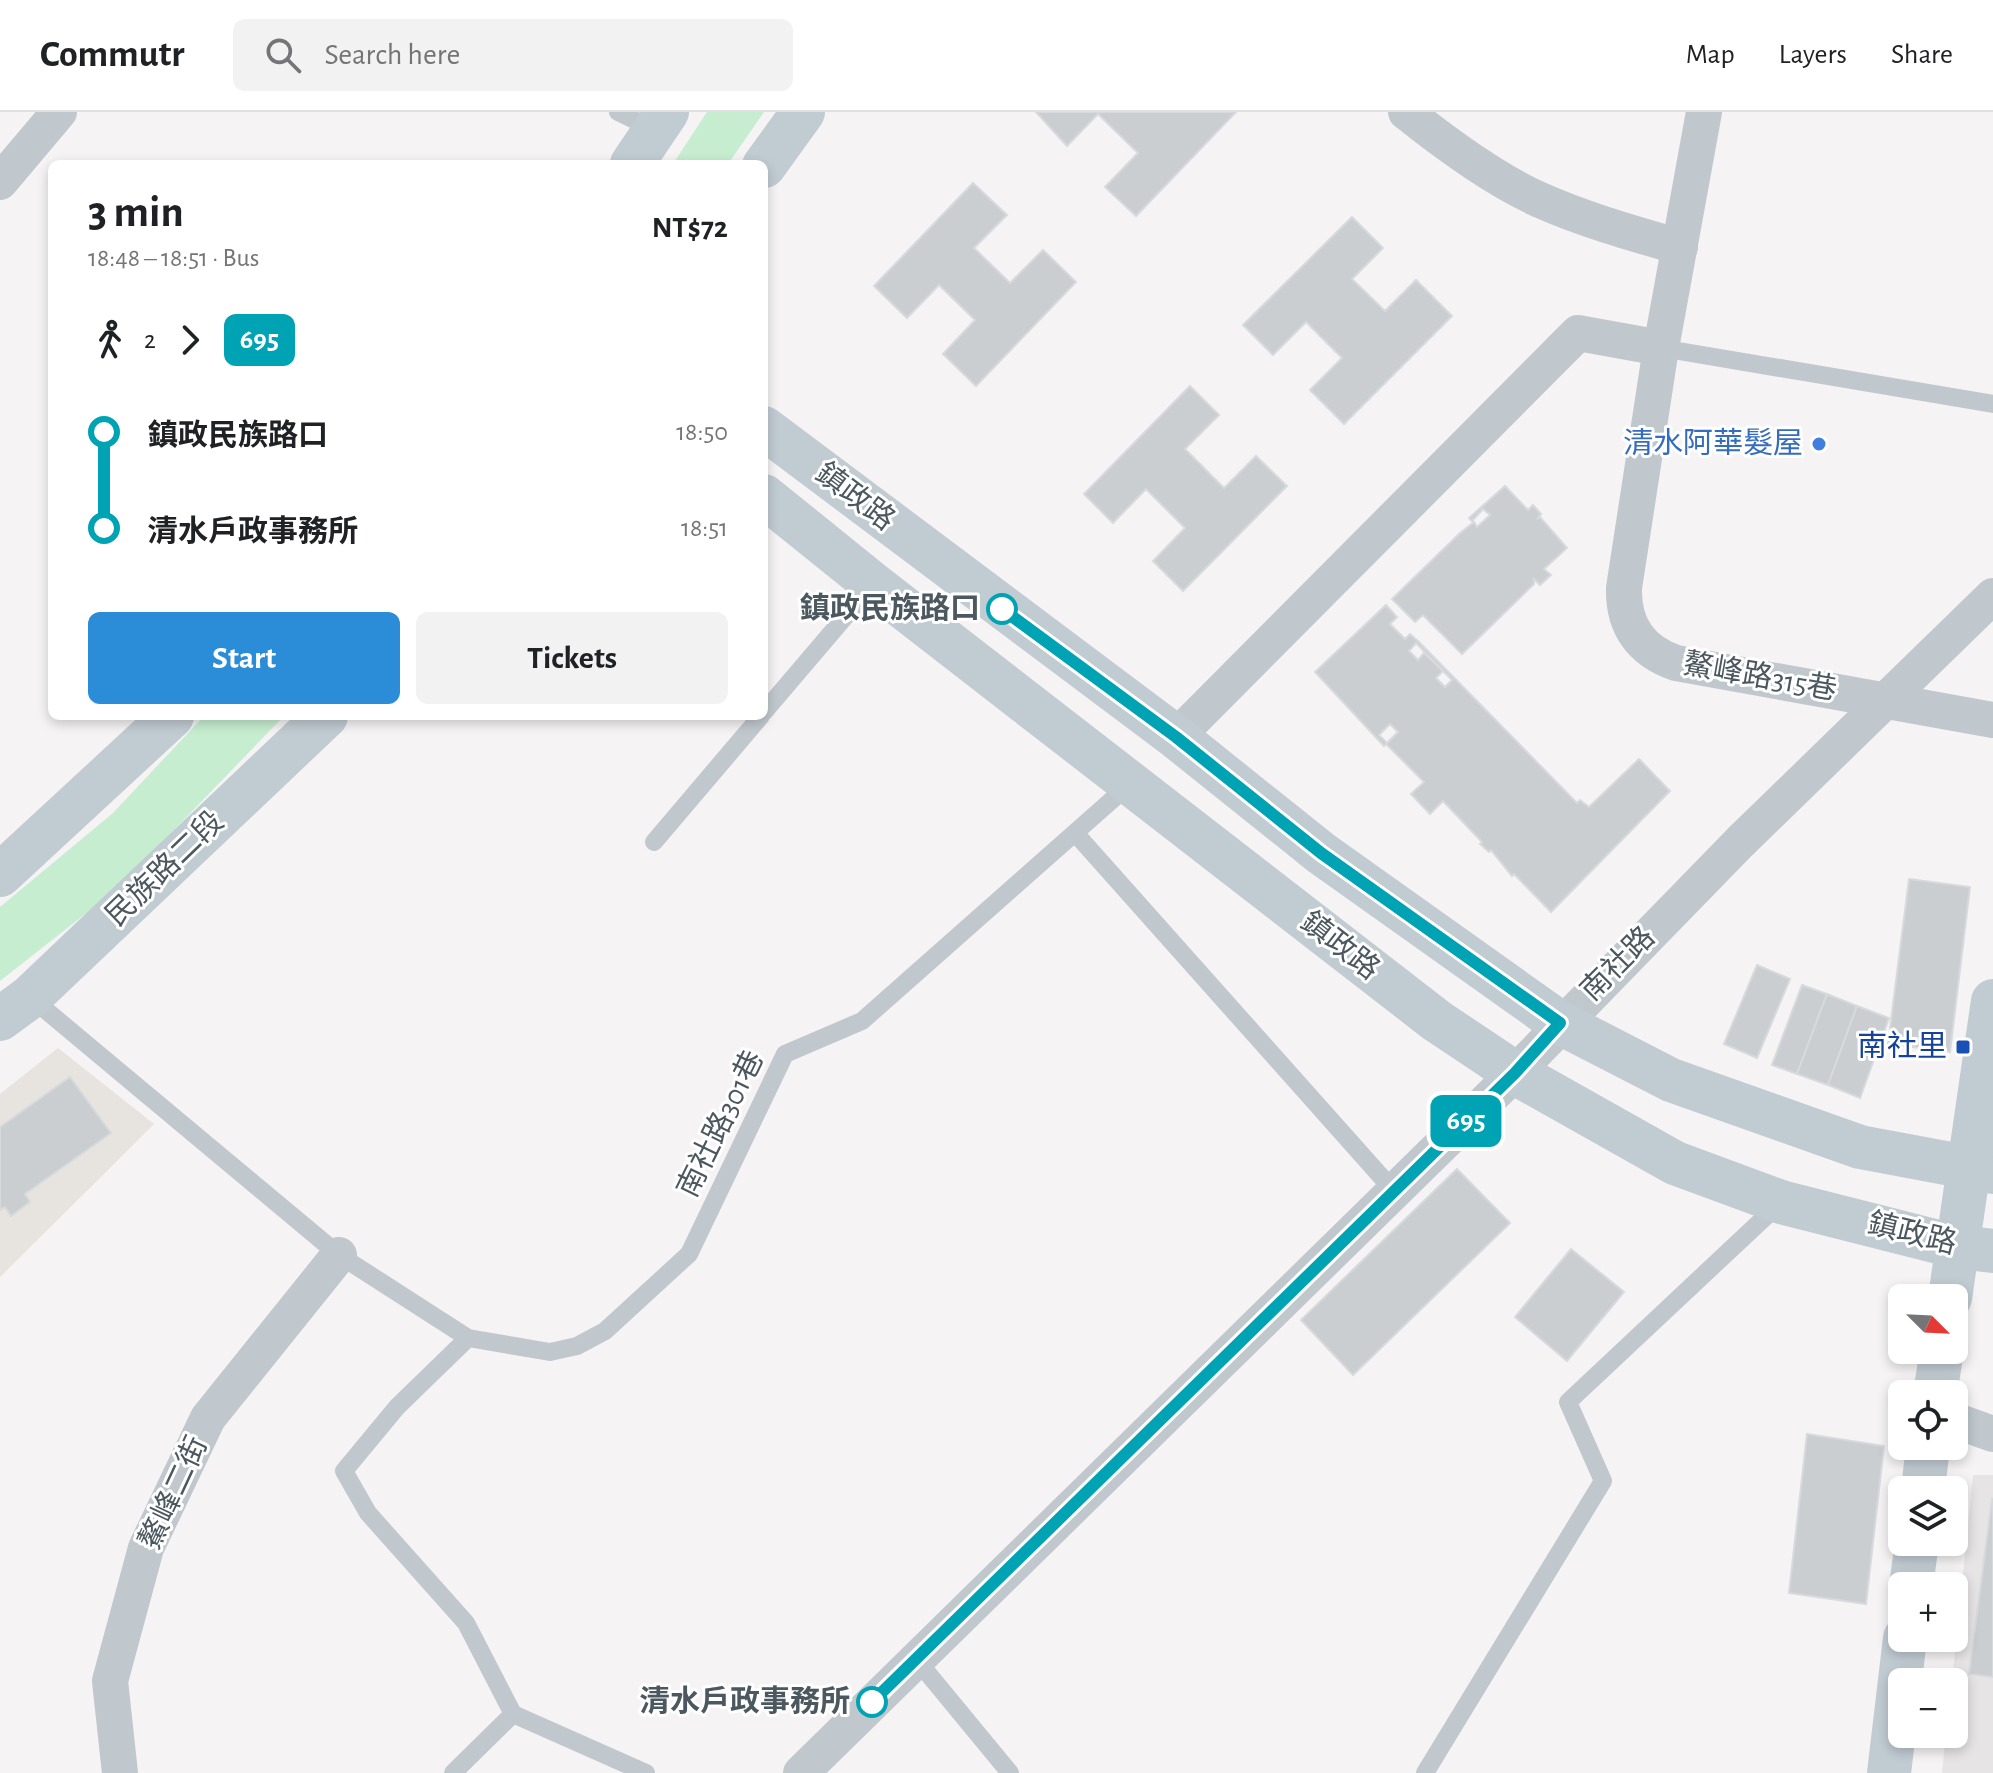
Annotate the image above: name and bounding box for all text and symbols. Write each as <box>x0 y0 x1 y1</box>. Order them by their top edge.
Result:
search box <box>233 19 793 91</box>
icon: search <box>261 33 305 77</box>
text: Commutr <box>40 36 185 74</box>
text: Search here <box>325 40 460 70</box>
text: Map <box>1686 41 1735 69</box>
text: Layers <box>1779 41 1847 69</box>
text: Share <box>1891 41 1953 69</box>
text: 3 min <box>88 191 184 235</box>
text: NT$72 <box>652 213 728 243</box>
text: 18:48 – 18:51 · Bus <box>88 245 259 271</box>
icon: walk <box>88 318 132 362</box>
icon: forward <box>168 318 212 362</box>
text: 695 <box>240 326 279 354</box>
text: 2 <box>144 327 156 353</box>
text: 18:50 <box>676 419 728 445</box>
text: 鎮政民族路口 <box>148 421 328 451</box>
place label: 清水阿華髮屋 <box>1623 427 1803 459</box>
marker: 清水阿華髮屋 <box>1810 435 1828 453</box>
street label: 鎮政路 <box>810 456 901 536</box>
text: 18:51 <box>681 515 728 541</box>
text: 清水戶政事務所 <box>148 517 358 547</box>
place label: 鎮政民族路口 <box>800 592 980 624</box>
marker: 鎮政民族路口 <box>987 594 1017 624</box>
button: Start <box>88 612 400 704</box>
button: Tickets <box>416 612 728 704</box>
street label: 鰲峰路315巷 <box>1681 647 1839 705</box>
street label: 民族路二段 <box>99 805 229 932</box>
street label: 鎮政路 <box>1295 905 1386 986</box>
street label: 南社路 <box>1574 920 1660 1006</box>
place label: 南社里 <box>1857 1030 1947 1062</box>
marker: 南社里 <box>1954 1038 1972 1056</box>
street label: 南社路301巷 <box>671 1045 769 1202</box>
line badge: 695 <box>1420 1095 1512 1147</box>
text: 695 <box>1446 1107 1486 1135</box>
street label: 鎮政路 <box>1865 1207 1960 1259</box>
north arrow <box>1888 1284 1968 1364</box>
map controls <box>1888 1284 1968 1748</box>
button: locate <box>1888 1380 1968 1460</box>
street label: 鰲峰二街 <box>133 1431 213 1554</box>
button: layers <box>1888 1476 1968 1556</box>
button: + <box>1888 1572 1968 1652</box>
button: − <box>1888 1668 1968 1748</box>
place label: 清水戶政事務所 <box>640 1685 850 1717</box>
marker: 清水戶政事務所 <box>857 1687 887 1717</box>

